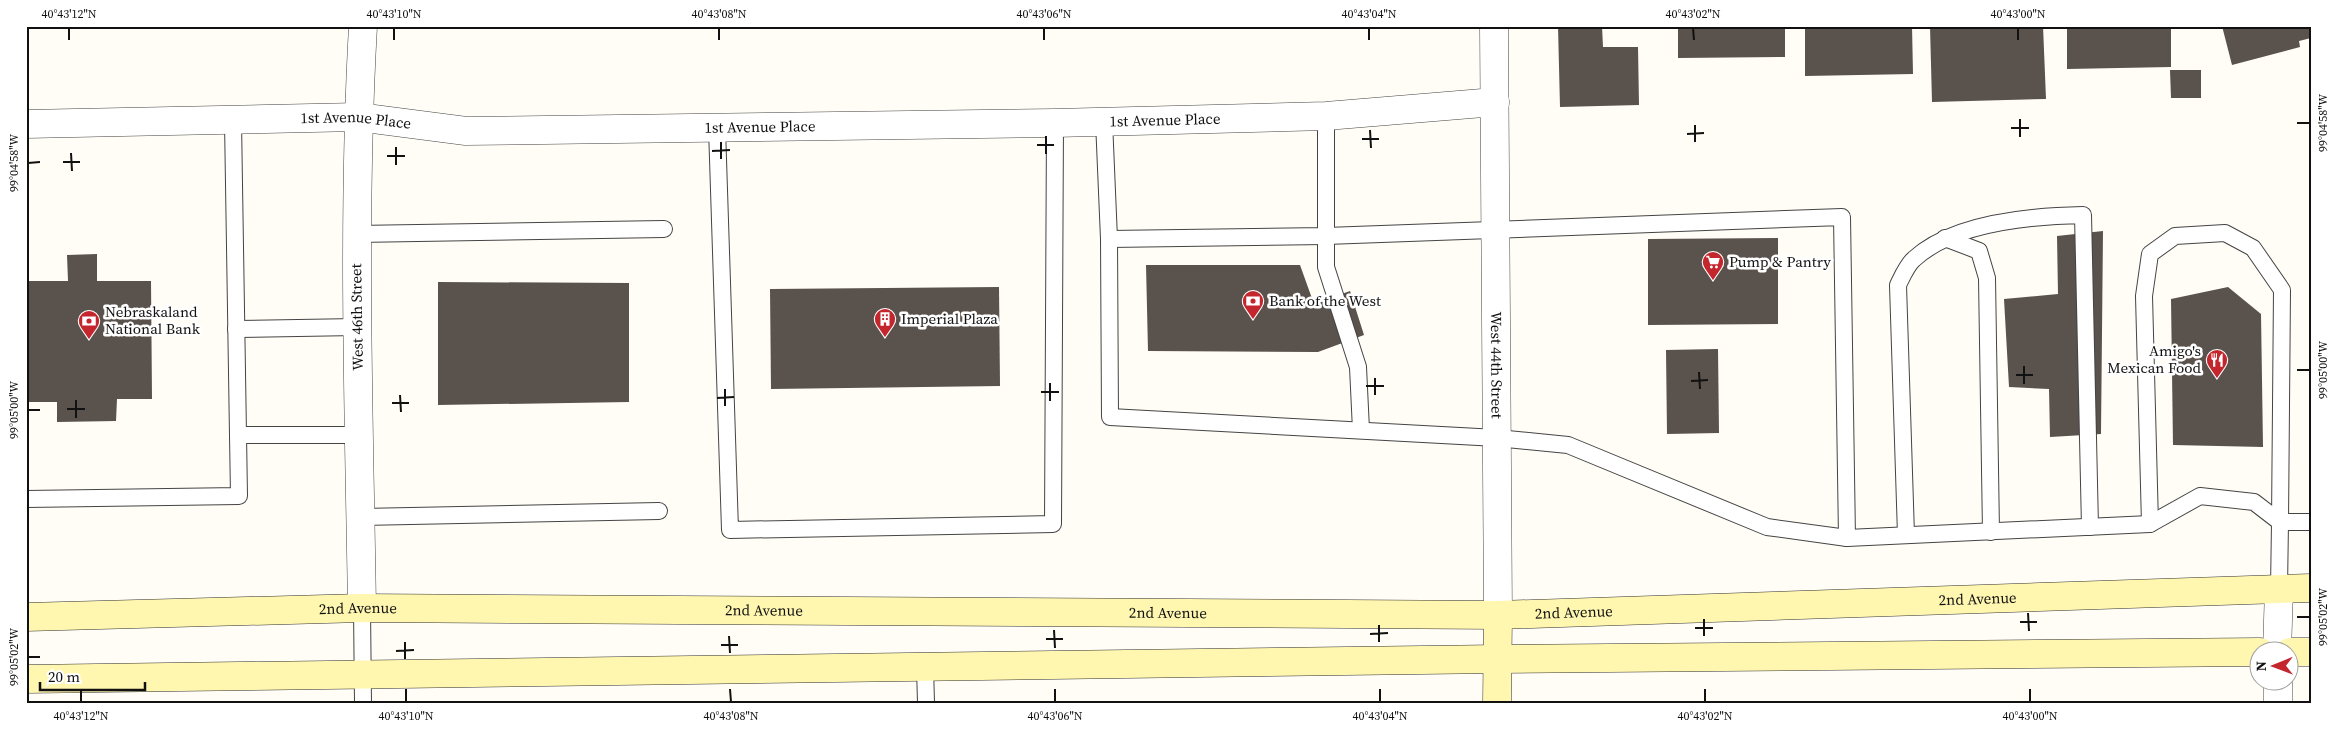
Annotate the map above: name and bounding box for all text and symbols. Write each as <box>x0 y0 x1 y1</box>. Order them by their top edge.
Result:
text: 40°43'12"N <box>41 6 97 22</box>
text: 40°43'10"N <box>366 6 422 22</box>
text: 40°43'08"N <box>691 6 747 22</box>
text: 40°43'06"N <box>1016 6 1072 22</box>
text: 40°43'04"N <box>1341 6 1397 22</box>
text: 40°43'02"N <box>1665 6 1721 22</box>
text: 40°43'00"N <box>1990 6 2046 22</box>
text: 99°04'58"W <box>2315 94 2331 152</box>
street label: 1st Avenue Place <box>300 106 413 134</box>
street label: 1st Avenue Place <box>1109 108 1221 132</box>
street label: 1st Avenue Place <box>704 115 816 138</box>
text: 99°04'58"W <box>6 134 22 192</box>
supermarket icon: Pump & Pantry <box>1701 250 1725 281</box>
place label: Pump & Pantry <box>1729 251 1831 272</box>
street label: West 46th Street <box>345 263 368 371</box>
bank icon: Bank of the West <box>1241 289 1265 320</box>
place label: Bank of the West <box>1269 290 1381 311</box>
place label: Nebraskaland National Bank <box>105 301 201 339</box>
building icon: Imperial Plaza <box>873 307 897 338</box>
place label: Imperial Plaza <box>901 308 998 329</box>
bank icon: Nebraskaland National Bank <box>77 309 101 340</box>
street label: West 44th Street <box>1486 311 1508 419</box>
place label: Amigo's Mexican Food <box>2107 340 2201 378</box>
text: 99°05'00"W <box>2315 341 2331 399</box>
restaurant icon: Amigo's Mexican Food <box>2205 348 2229 379</box>
text: 99°05'00"W <box>6 381 22 439</box>
street label: 2nd Avenue <box>1938 587 2017 610</box>
text: 99°05'02"W <box>2315 588 2331 646</box>
street label: 2nd Avenue <box>319 597 397 619</box>
street label: 2nd Avenue <box>725 599 803 621</box>
street label: 2nd Avenue <box>1535 600 1613 624</box>
street label: 2nd Avenue <box>1129 602 1207 623</box>
text: 99°05'02"W <box>6 628 22 686</box>
north arrow <box>2250 642 2300 692</box>
scale bar <box>40 659 145 691</box>
text: N <box>2251 661 2271 672</box>
text: 20 m <box>48 666 80 687</box>
text: 40°43'12"N <box>53 708 109 724</box>
text: 40°43'10"N <box>378 708 434 724</box>
text: 40°43'08"N <box>703 708 759 724</box>
text: 40°43'06"N <box>1027 708 1083 724</box>
text: 40°43'04"N <box>1352 708 1408 724</box>
text: 40°43'02"N <box>1677 708 1733 724</box>
text: 40°43'00"N <box>2002 708 2058 724</box>

